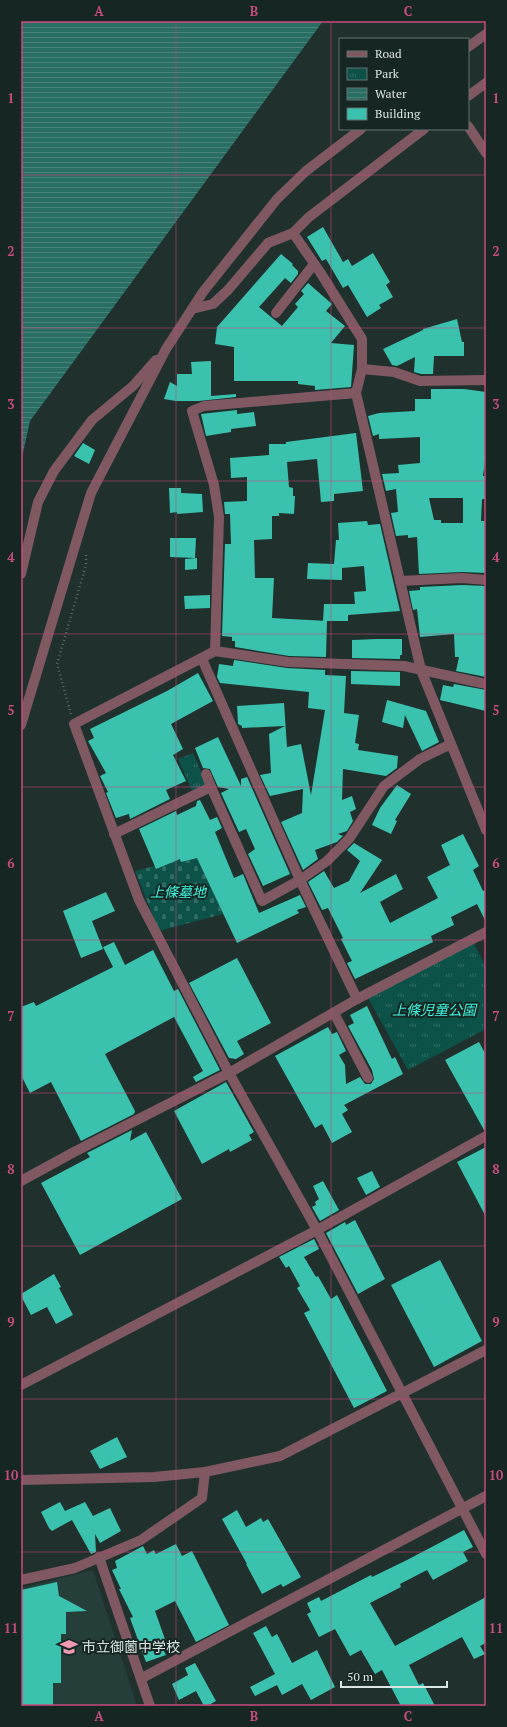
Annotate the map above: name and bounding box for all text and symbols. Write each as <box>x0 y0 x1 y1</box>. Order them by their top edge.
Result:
text: A <box>94 2 104 20</box>
text: B <box>250 2 258 20</box>
text: C <box>404 2 412 20</box>
legend <box>339 38 469 130</box>
text: Road <box>375 46 402 61</box>
text: Park <box>375 66 400 81</box>
text: Water <box>375 86 407 101</box>
text: 1 <box>7 89 15 107</box>
text: 1 <box>492 89 500 107</box>
text: Building <box>375 106 421 121</box>
text: 2 <box>7 242 15 260</box>
text: 2 <box>492 242 500 260</box>
text: 3 <box>7 395 15 413</box>
text: 3 <box>492 395 500 413</box>
text: 4 <box>7 548 15 566</box>
text: 4 <box>492 548 500 566</box>
text: 5 <box>7 701 15 719</box>
text: 5 <box>492 701 500 719</box>
text: 6 <box>7 854 15 872</box>
text: 6 <box>492 854 500 872</box>
park label: 上條墓地 <box>150 882 208 901</box>
park label: 上條児童公園 <box>392 1000 478 1019</box>
text: 7 <box>7 1007 15 1025</box>
text: 7 <box>492 1007 500 1025</box>
text: 8 <box>7 1160 15 1178</box>
text: 8 <box>492 1160 500 1178</box>
text: 9 <box>7 1313 15 1331</box>
text: 9 <box>492 1313 500 1331</box>
text: 10 <box>4 1466 19 1484</box>
text: 10 <box>489 1466 504 1484</box>
text: 11 <box>4 1619 18 1637</box>
text: 11 <box>489 1619 503 1637</box>
school or university icon: 市立御薗中学校 <box>59 1637 79 1657</box>
place label: 市立御薗中学校 <box>82 1637 180 1656</box>
scale bar <box>341 1663 447 1689</box>
text: 50 m <box>347 1669 374 1684</box>
text: A <box>94 1707 104 1725</box>
text: B <box>250 1707 258 1725</box>
text: C <box>404 1707 412 1725</box>

